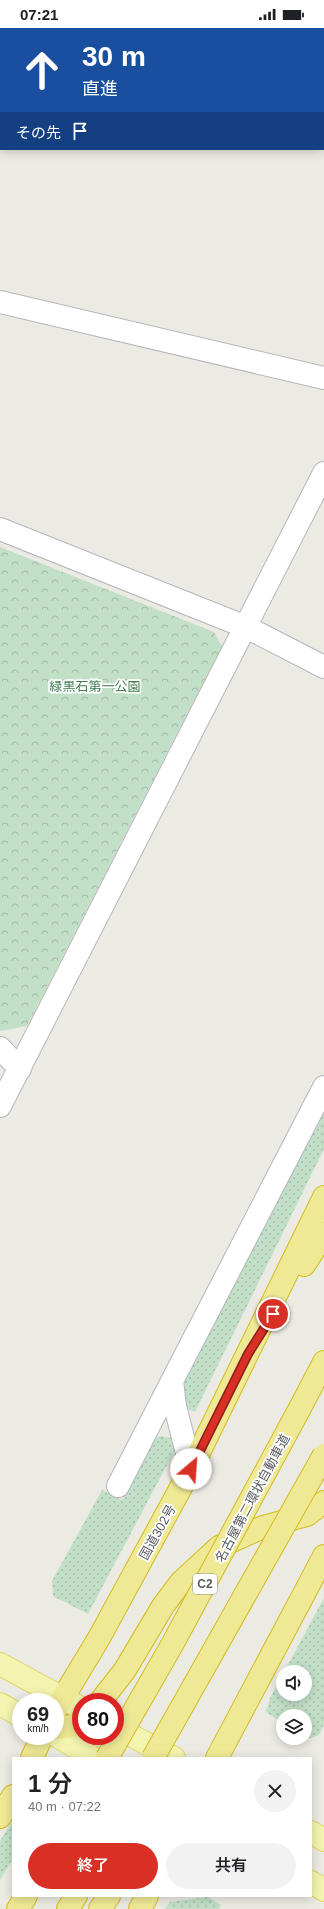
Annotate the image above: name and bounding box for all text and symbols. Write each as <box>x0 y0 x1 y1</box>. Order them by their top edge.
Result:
text: 07:21 <box>20 6 58 23</box>
text: 30 m <box>82 41 146 72</box>
icon: ahead <box>16 44 68 96</box>
text: 直進 <box>82 79 118 99</box>
icon: arrive <box>69 120 91 142</box>
text: その先 <box>16 124 61 141</box>
park label: 緑黒石第一公園 <box>49 679 141 694</box>
pin <box>256 1297 290 1331</box>
icon: arrive <box>262 1303 284 1325</box>
street label: 名古屋第二環状自動車道 <box>212 1432 293 1565</box>
position arrow <box>170 1448 212 1490</box>
street label: 国道302号 <box>136 1502 179 1562</box>
road number: C2 <box>193 1574 217 1594</box>
map controls <box>276 1665 312 1745</box>
button: sound <box>276 1665 312 1701</box>
speed limit sign: 80 <box>72 1693 124 1745</box>
text: 69 <box>27 1703 49 1725</box>
button: layers <box>276 1709 312 1745</box>
text: km/h <box>27 1723 49 1734</box>
text: 1 分 <box>28 1770 72 1797</box>
button: close <box>254 1770 296 1812</box>
text: 40 m · 07:22 <box>28 1799 101 1814</box>
button: 終了 <box>28 1843 158 1889</box>
button: 共有 <box>166 1843 296 1889</box>

